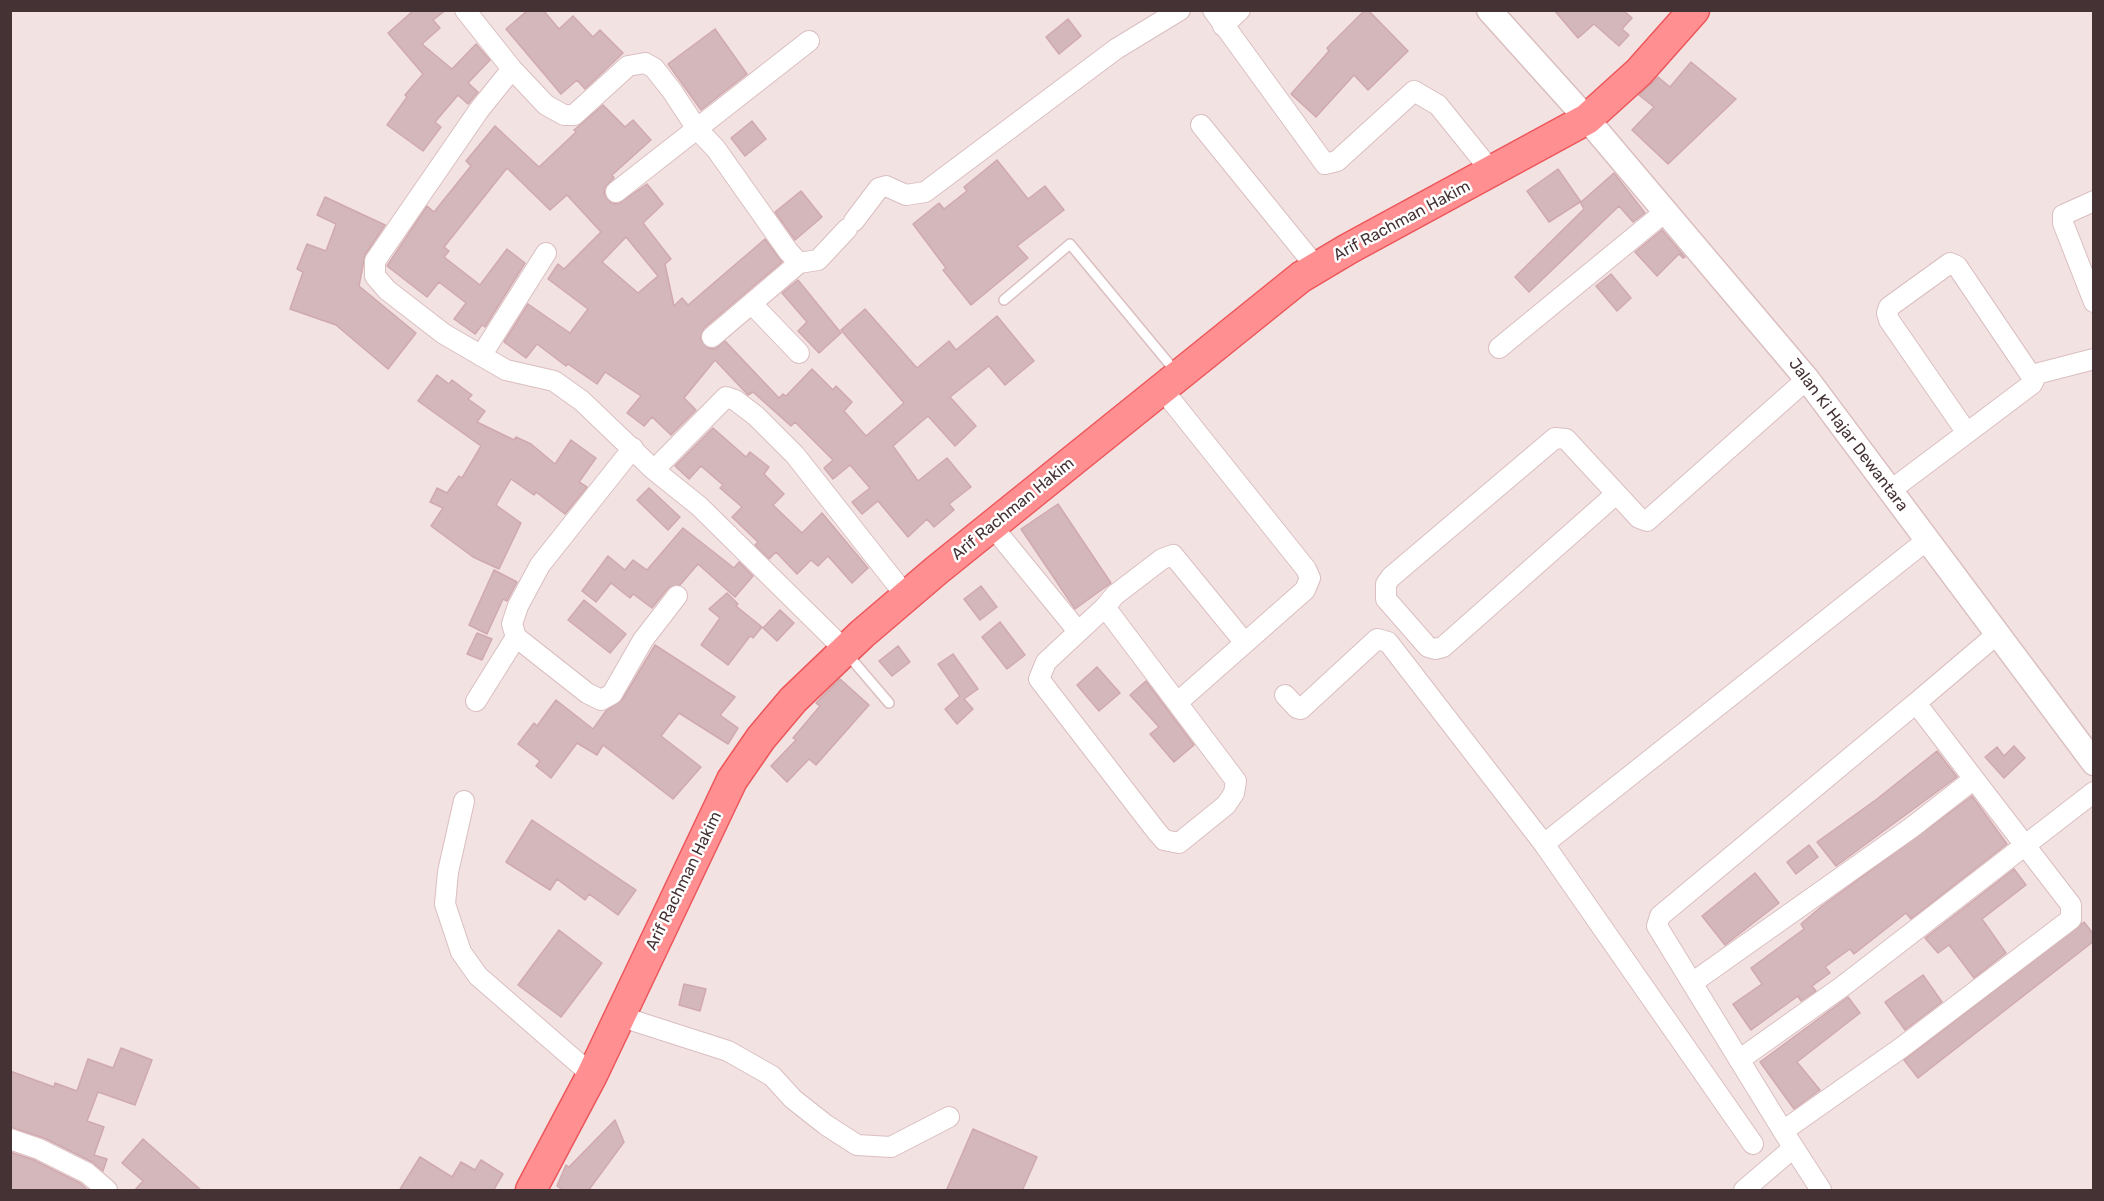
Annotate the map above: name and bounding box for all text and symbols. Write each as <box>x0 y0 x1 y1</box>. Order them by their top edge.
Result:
street label: Arif Rachman Hakim <box>1330 177 1474 265</box>
street label: Jalan Ki Hajar Dewantara <box>1784 355 1912 515</box>
street label: Arif Rachman Hakim <box>948 454 1078 564</box>
street label: Arif Rachman Hakim <box>642 809 726 953</box>

